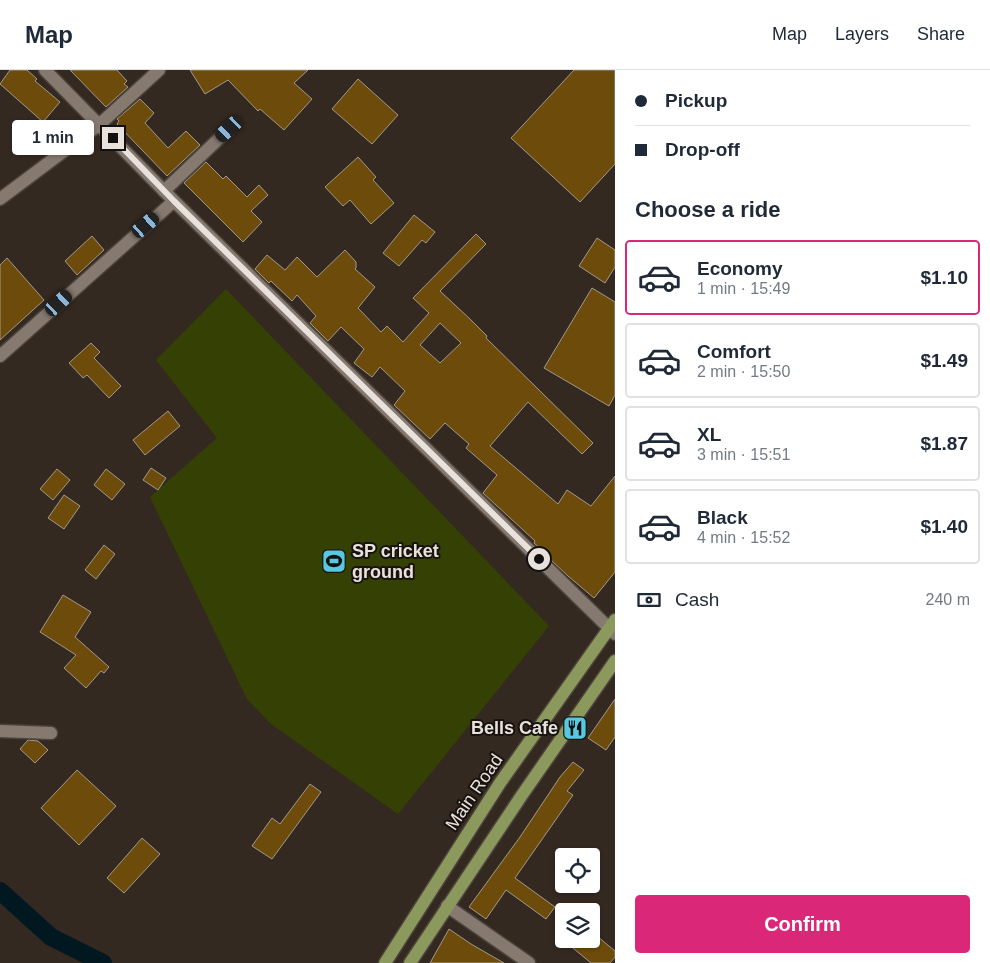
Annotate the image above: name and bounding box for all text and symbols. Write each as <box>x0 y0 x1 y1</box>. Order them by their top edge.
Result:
text: Map <box>25 21 73 48</box>
text: Map <box>772 24 807 44</box>
text: Layers <box>835 24 889 44</box>
text: Share <box>917 24 965 44</box>
text: Pickup <box>665 90 727 111</box>
car <box>212 113 245 145</box>
callout: 1 min <box>13 120 96 156</box>
route end <box>102 127 124 149</box>
text: 1 min <box>32 129 74 146</box>
text: Drop-off <box>665 139 740 160</box>
text: Choose a ride <box>635 197 780 222</box>
car <box>129 209 162 241</box>
icon: car <box>637 255 682 300</box>
text: Economy <box>697 258 783 279</box>
text: $1.10 <box>920 267 968 288</box>
text: 1 min · 15:49 <box>697 280 790 297</box>
car <box>42 287 75 319</box>
icon: car <box>637 338 682 383</box>
text: Comfort <box>697 341 771 362</box>
text: $1.49 <box>920 350 968 371</box>
text: 2 min · 15:50 <box>697 363 790 380</box>
icon: car <box>637 421 682 466</box>
text: XL <box>697 424 721 445</box>
text: $1.87 <box>920 433 968 454</box>
text: 3 min · 15:51 <box>697 446 790 463</box>
icon: car <box>637 504 682 549</box>
text: Black <box>697 507 748 528</box>
text: $1.40 <box>920 516 968 537</box>
text: 4 min · 15:52 <box>697 529 790 546</box>
place label: SP cricket ground <box>352 541 439 582</box>
sports icon: SP cricket ground <box>321 548 347 574</box>
route start <box>528 548 550 570</box>
icon: cash <box>635 586 663 614</box>
text: Cash <box>675 589 719 610</box>
text: 240 m <box>926 591 970 608</box>
restaurant icon: Bells Cafe <box>562 715 588 741</box>
place label: Bells Cafe <box>471 718 558 738</box>
street label: Main Road <box>441 750 507 834</box>
map controls <box>555 848 600 948</box>
button: locate <box>555 848 600 893</box>
button: Confirm <box>635 895 970 953</box>
button: layers <box>555 903 600 948</box>

